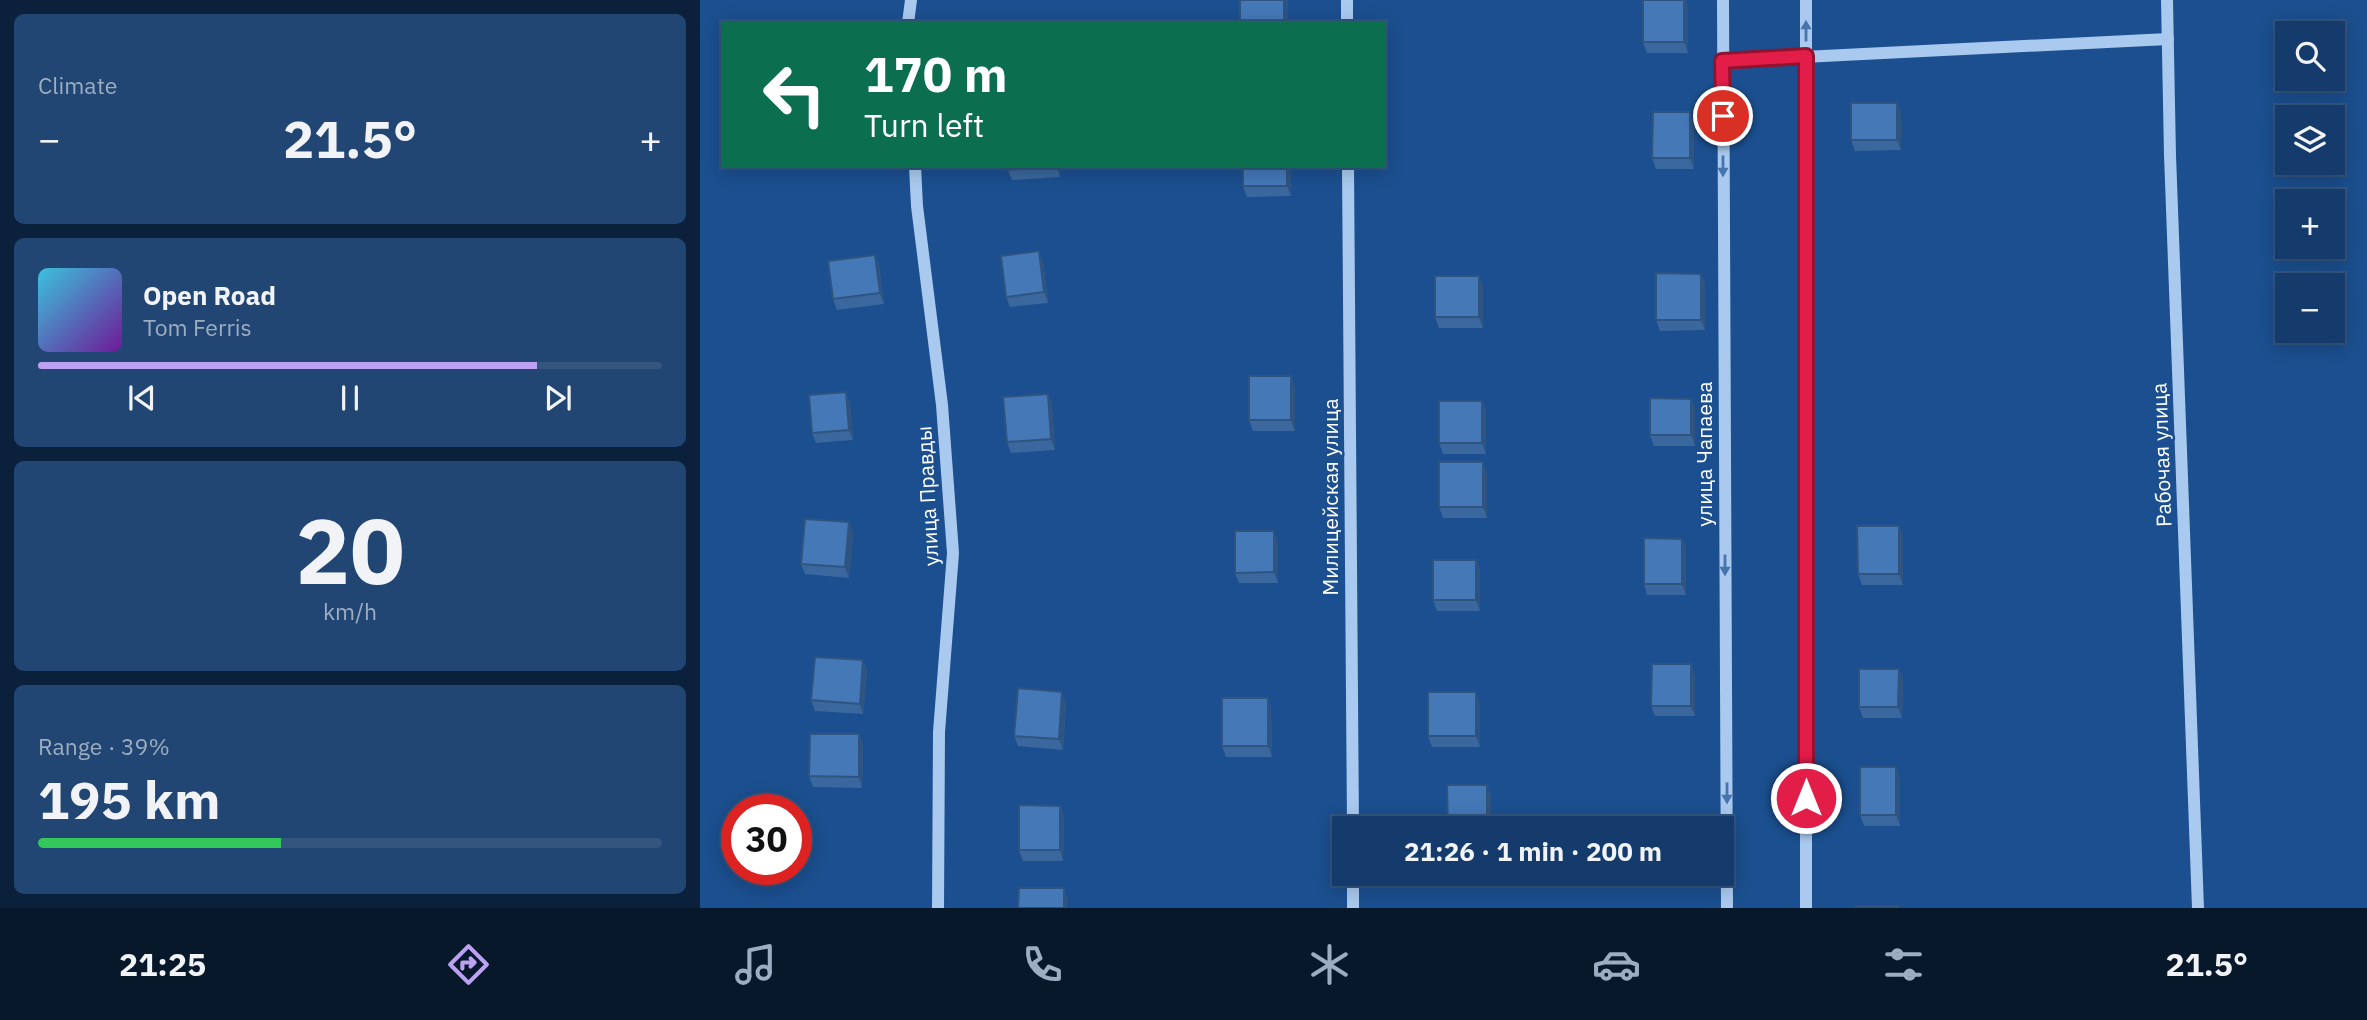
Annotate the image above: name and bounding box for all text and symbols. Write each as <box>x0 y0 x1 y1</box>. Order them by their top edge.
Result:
one-way arrow <box>1800 20 1812 42</box>
map controls <box>2275 21 2345 343</box>
button: search <box>2275 21 2345 91</box>
text: 170 m <box>864 42 1008 105</box>
icon: left <box>749 49 840 140</box>
text: Climate <box>38 70 117 100</box>
pin <box>1693 86 1753 146</box>
icon: arrive <box>1704 97 1742 135</box>
text: Turn left <box>864 104 984 146</box>
text: 21.5° <box>283 105 417 172</box>
button: layers <box>2275 105 2345 175</box>
text: − <box>38 114 61 163</box>
text: + <box>639 114 662 163</box>
one-way arrow <box>1717 155 1729 177</box>
button: + <box>2275 189 2345 259</box>
button: − <box>2275 273 2345 343</box>
text: Open Road <box>143 278 276 312</box>
text: Tom Ferris <box>143 312 252 342</box>
icon: previous <box>123 379 161 417</box>
icon: pause <box>331 379 369 417</box>
icon: next <box>539 379 577 417</box>
street label: улица Чапаева <box>1690 381 1718 527</box>
street label: Рабочая улица <box>2144 382 2178 528</box>
street label: Милицейская улица <box>1316 398 1344 596</box>
street label: улица Правды <box>909 425 945 567</box>
text: 20 <box>295 491 405 609</box>
one-way arrow <box>1719 554 1731 576</box>
text: km/h <box>323 596 377 626</box>
text: Range · 39% <box>38 731 170 761</box>
position arrow <box>1769 761 1843 835</box>
text: 195 km <box>38 766 220 833</box>
one-way arrow <box>1721 782 1733 804</box>
speed limit sign: 30 <box>721 794 812 885</box>
text: 21:26 · 1 min · 200 m <box>1404 834 1662 868</box>
icon: directions <box>444 940 493 989</box>
icon: music <box>731 940 780 989</box>
icon: phone <box>1018 940 1067 989</box>
icon: climate <box>1305 940 1354 989</box>
icon: car <box>1592 940 1641 989</box>
icon: filters <box>1879 940 1928 989</box>
text: 21:25 <box>119 943 206 985</box>
text: 21.5° <box>2165 943 2248 985</box>

